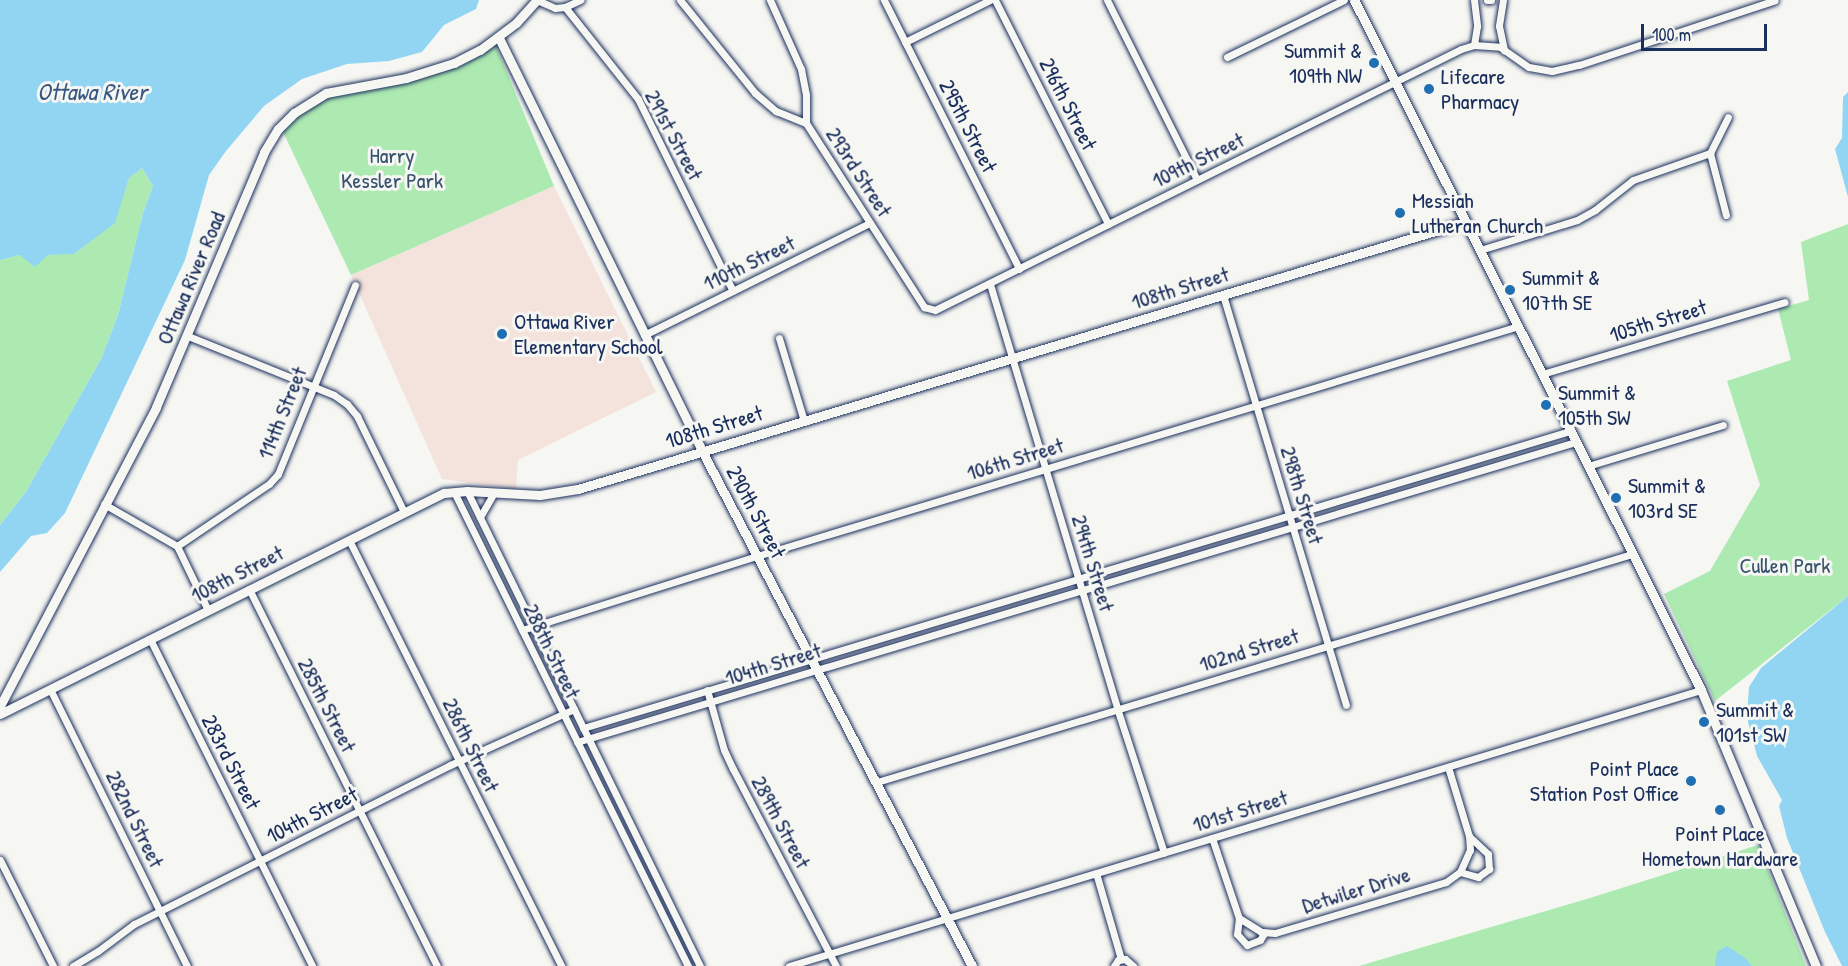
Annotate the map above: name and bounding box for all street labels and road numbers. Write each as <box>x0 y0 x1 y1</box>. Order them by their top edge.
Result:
street label: 296th Street <box>1033 53 1103 155</box>
street label: 295th Street <box>933 75 1003 177</box>
street label: 291st Street <box>639 85 709 185</box>
street label: 293rd Street <box>820 122 898 222</box>
street label: 109th Street <box>1148 126 1248 194</box>
street label: Ottawa River Road <box>151 208 231 348</box>
street label: 110th Street <box>699 229 799 297</box>
street label: 108th Street <box>1128 261 1232 315</box>
street label: 105th Street <box>1606 294 1710 348</box>
street label: 114th Street <box>252 363 312 463</box>
street label: 108th Street <box>662 400 766 454</box>
street label: 106th Street <box>963 432 1067 486</box>
street label: 298th Street <box>1275 443 1329 547</box>
street label: 290th Street <box>721 461 791 563</box>
street label: 294th Street <box>1066 511 1120 615</box>
street label: 108th Street <box>186 539 288 609</box>
street label: 288th Street <box>518 599 586 703</box>
street label: 102nd Street <box>1196 622 1302 678</box>
street label: 104th Street <box>722 637 824 691</box>
street label: 285th Street <box>292 653 362 757</box>
street label: 286th Street <box>437 694 505 796</box>
street label: 283rd Street <box>196 710 266 814</box>
street label: 282nd Street <box>100 766 170 872</box>
street label: 289th Street <box>746 771 816 873</box>
street label: 104th Street <box>262 781 362 849</box>
street label: 101st Street <box>1189 784 1291 838</box>
street label: Detwiler Drive <box>1299 861 1413 919</box>

